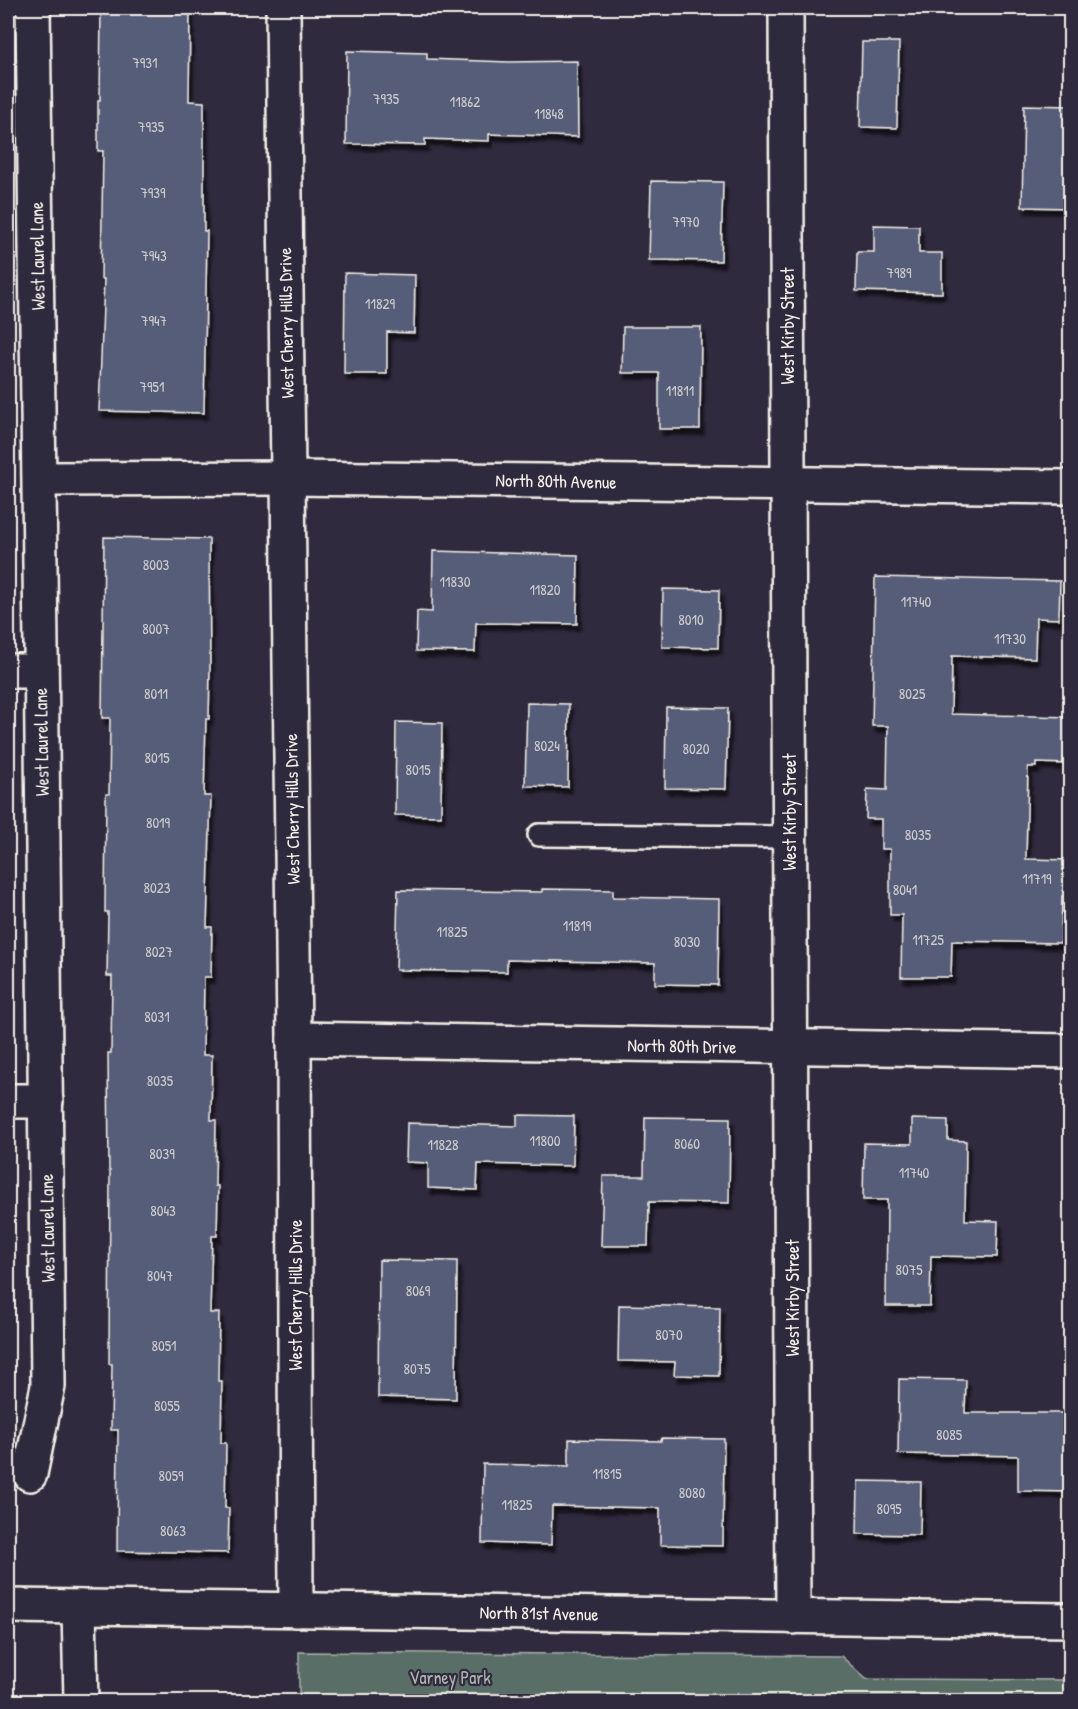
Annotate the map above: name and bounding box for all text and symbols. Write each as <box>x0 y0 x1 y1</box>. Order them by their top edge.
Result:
house number: 7931 <box>132 52 158 73</box>
house number: 7935 <box>373 88 400 109</box>
house number: 11862 <box>450 91 480 112</box>
house number: 11848 <box>534 103 564 124</box>
house number: 7935 <box>138 116 165 137</box>
house number: 7939 <box>140 182 166 203</box>
street label: West Laurel Lane <box>24 202 50 310</box>
house number: 7970 <box>672 211 700 232</box>
house number: 7943 <box>141 245 167 266</box>
street label: West Cherry Hills Drive <box>272 247 300 399</box>
house number: 7989 <box>887 262 912 283</box>
street label: West Kirby Street <box>775 267 800 384</box>
house number: 11829 <box>365 293 395 314</box>
house number: 7947 <box>141 310 167 331</box>
house number: 7951 <box>140 376 164 397</box>
house number: 11811 <box>666 380 694 401</box>
street label: North 80th Avenue <box>495 467 617 495</box>
house number: 8003 <box>143 554 170 575</box>
house number: 11830 <box>440 571 471 592</box>
house number: 11820 <box>529 579 561 600</box>
house number: 11740 <box>901 591 932 612</box>
house number: 8010 <box>678 609 704 630</box>
house number: 8007 <box>142 618 170 639</box>
house number: 11730 <box>994 628 1026 649</box>
house number: 8011 <box>144 683 168 704</box>
house number: 8025 <box>899 683 926 704</box>
street label: West Laurel Lane <box>28 688 54 796</box>
street label: West Cherry Hills Drive <box>278 733 306 885</box>
house number: 8024 <box>534 735 560 756</box>
house number: 8020 <box>683 738 710 759</box>
house number: 8015 <box>144 747 170 768</box>
street label: West Kirby Street <box>777 753 802 870</box>
house number: 8015 <box>405 759 431 780</box>
house number: 8019 <box>146 812 171 833</box>
house number: 8035 <box>905 824 932 845</box>
house number: 11719 <box>1022 868 1052 889</box>
house number: 8023 <box>144 877 171 898</box>
house number: 8041 <box>893 879 917 900</box>
house number: 11819 <box>563 915 592 936</box>
house number: 11825 <box>437 921 468 942</box>
house number: 11725 <box>912 929 944 950</box>
house number: 8030 <box>674 931 701 952</box>
house number: 8027 <box>145 941 173 962</box>
house number: 8031 <box>144 1006 170 1027</box>
street label: North 80th Drive <box>627 1033 737 1059</box>
house number: 8035 <box>147 1070 174 1091</box>
house number: 11800 <box>530 1130 561 1151</box>
house number: 8060 <box>674 1133 700 1154</box>
house number: 11828 <box>428 1134 458 1155</box>
house number: 8039 <box>149 1143 175 1164</box>
house number: 11740 <box>899 1162 930 1183</box>
street label: West Laurel Lane <box>34 1174 60 1282</box>
house number: 8043 <box>150 1200 176 1221</box>
street label: West Cherry Hills Drive <box>283 1220 308 1370</box>
street label: West Kirby Street <box>780 1239 805 1356</box>
house number: 8075 <box>896 1259 923 1280</box>
house number: 8047 <box>147 1265 173 1286</box>
house number: 8069 <box>406 1280 431 1301</box>
house number: 8070 <box>655 1324 683 1345</box>
house number: 8051 <box>151 1335 177 1356</box>
house number: 8075 <box>404 1358 431 1379</box>
house number: 8055 <box>154 1395 181 1416</box>
house number: 8085 <box>936 1424 963 1445</box>
house number: 11815 <box>592 1463 622 1484</box>
house number: 8059 <box>158 1465 184 1486</box>
house number: 8080 <box>679 1482 705 1503</box>
house number: 11825 <box>502 1494 533 1515</box>
house number: 8095 <box>876 1498 902 1519</box>
house number: 8063 <box>160 1520 186 1541</box>
street label: North 81st Avenue <box>479 1599 599 1627</box>
park label: Varney Park <box>409 1665 491 1690</box>

